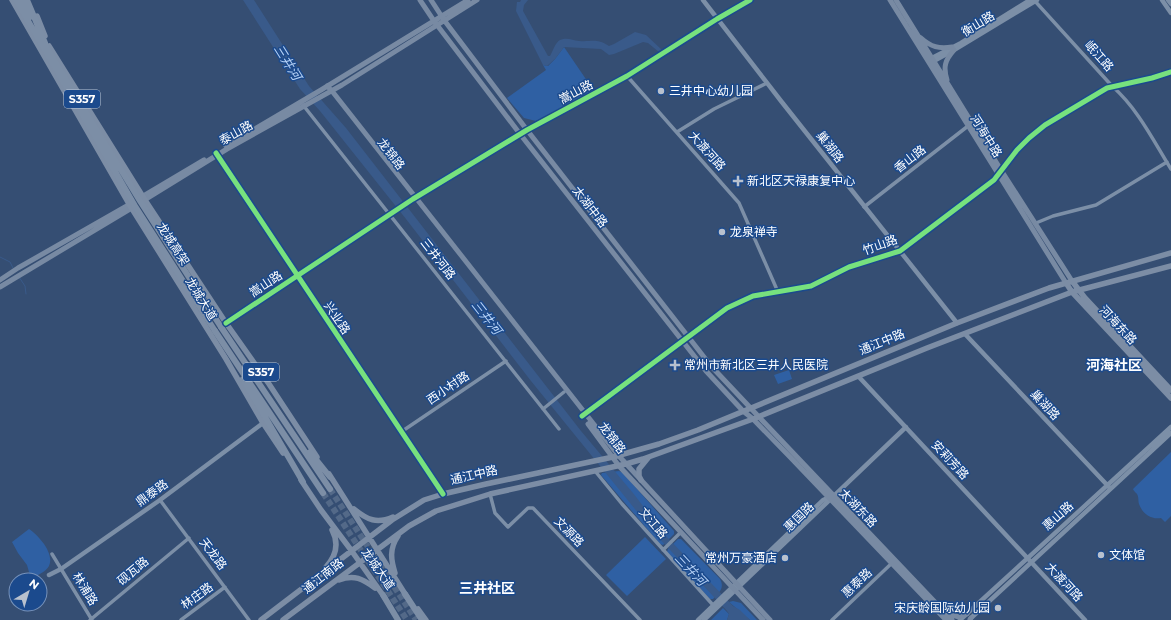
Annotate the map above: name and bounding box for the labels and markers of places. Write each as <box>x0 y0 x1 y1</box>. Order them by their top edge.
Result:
place label: 三井中心幼儿园 <box>669 83 753 98</box>
marker: 三井中心幼儿园 <box>656 86 666 96</box>
place label: 新北区天禄康复中心 <box>747 173 855 188</box>
marker: 新北区天禄康复中心 <box>732 175 744 187</box>
place label: 龙泉禅寺 <box>730 224 778 239</box>
marker: 龙泉禅寺 <box>717 227 727 237</box>
place label: 常州市新北区三井人民医院 <box>684 357 828 372</box>
marker: 常州市新北区三井人民医院 <box>669 359 681 371</box>
place label: 文体馆 <box>1109 547 1145 562</box>
place label: 常州万豪酒店 <box>705 550 777 565</box>
marker: 文体馆 <box>1096 550 1106 560</box>
marker: 常州万豪酒店 <box>780 553 790 563</box>
place label: 宋庆龄国际幼儿园 <box>894 600 990 615</box>
marker: 宋庆龄国际幼儿园 <box>993 603 1003 613</box>

